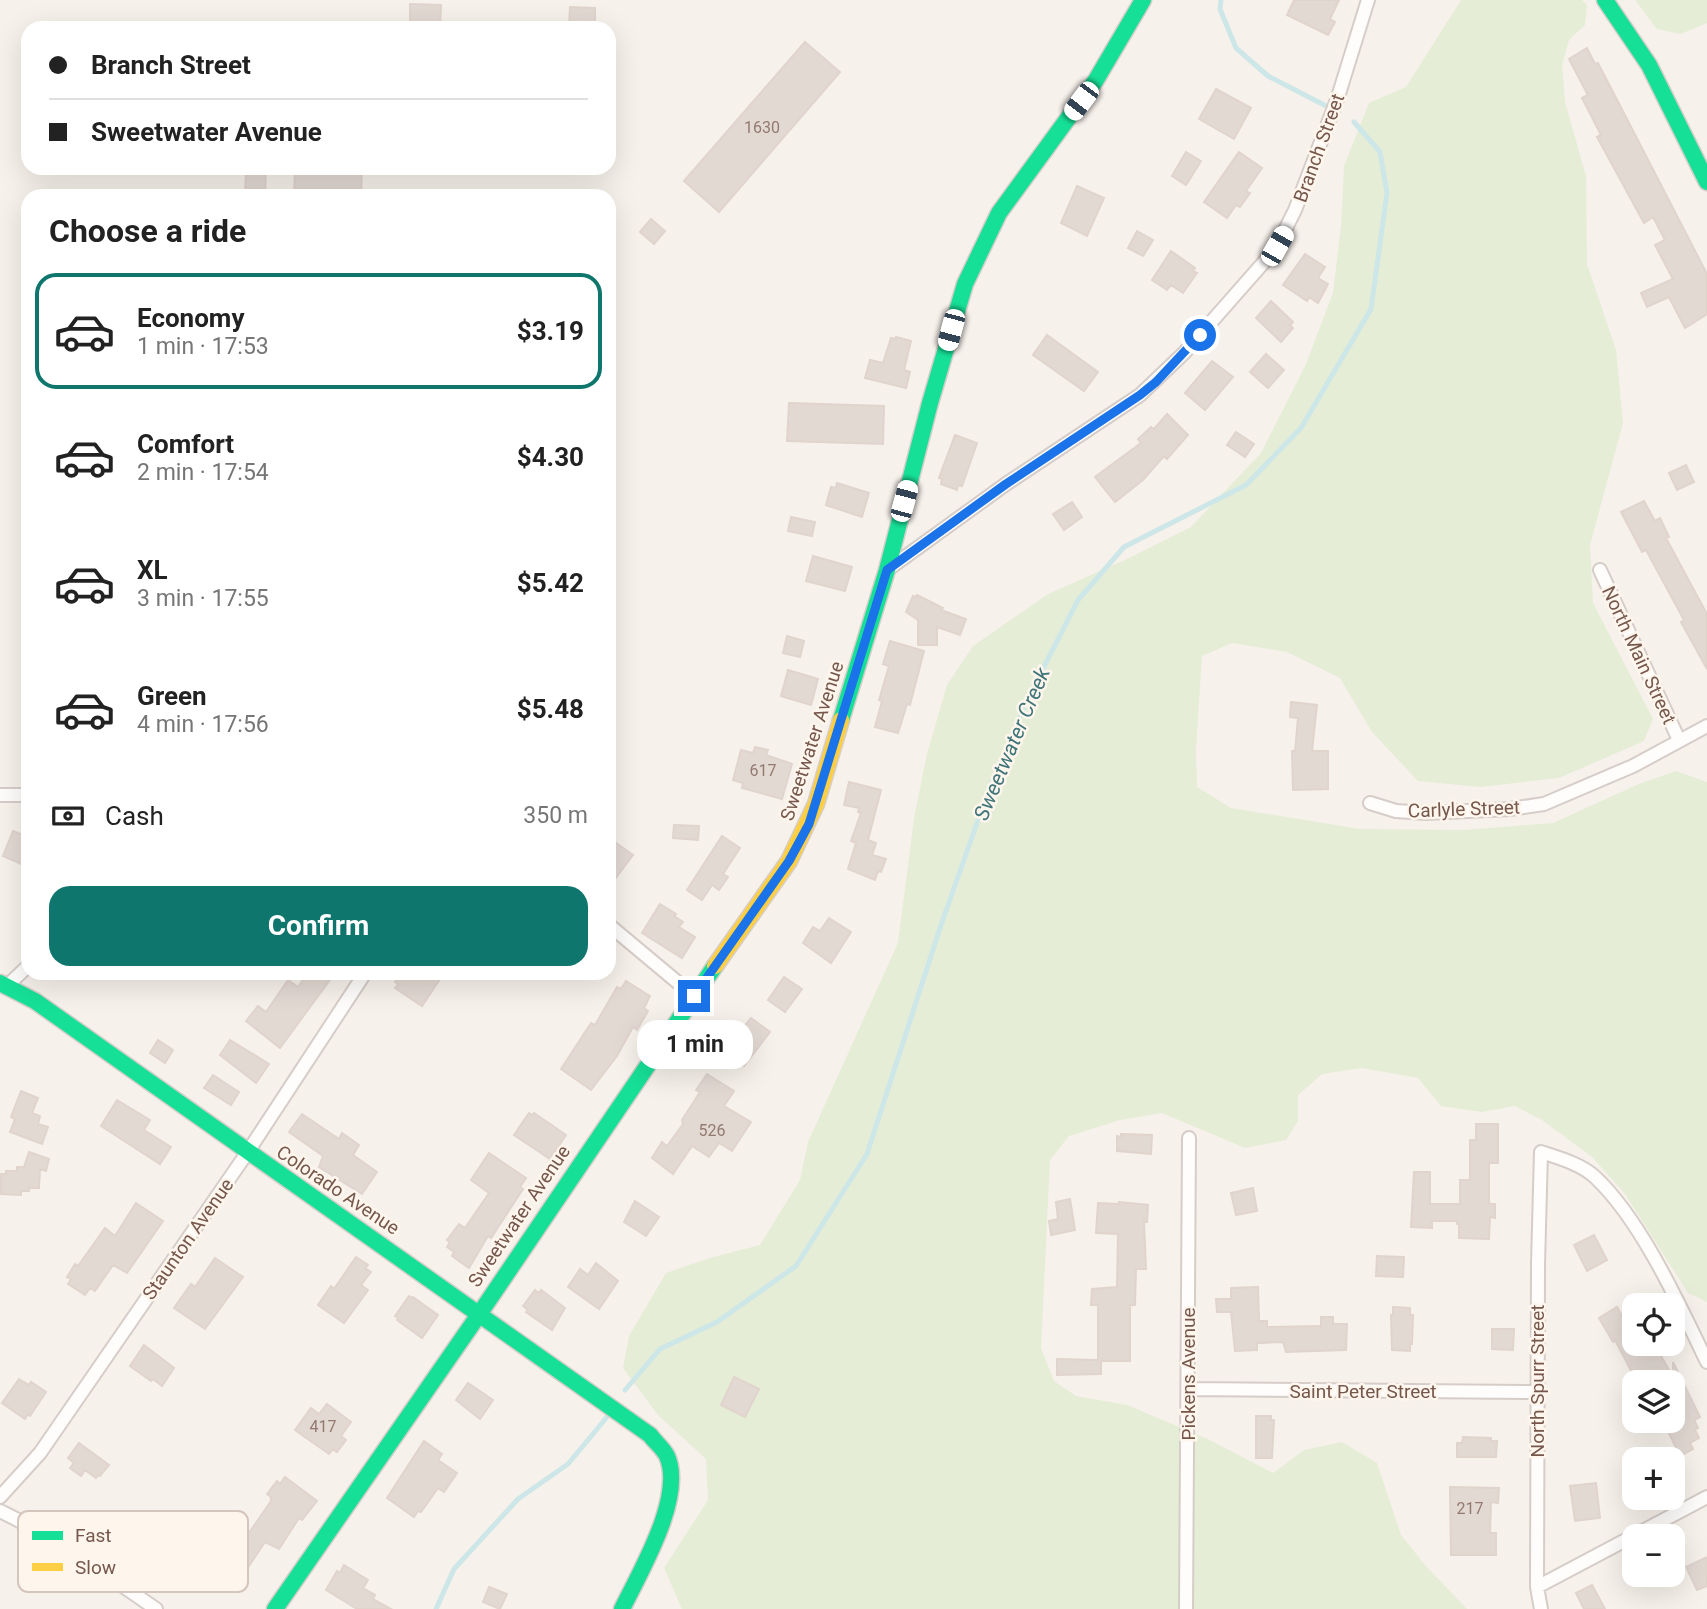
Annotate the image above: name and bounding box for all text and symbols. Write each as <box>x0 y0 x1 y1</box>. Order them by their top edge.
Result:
text: Branch Street <box>91 50 251 80</box>
car <box>1060 78 1103 124</box>
street label: Branch Street <box>1289 91 1349 205</box>
text: Sweetwater Avenue <box>91 117 322 147</box>
house number: 1630 <box>744 118 780 137</box>
text: Choose a ride <box>49 212 246 250</box>
car <box>1258 223 1297 269</box>
icon: car <box>53 300 116 363</box>
text: Economy <box>137 303 244 333</box>
car <box>936 307 967 353</box>
text: $3.19 <box>517 316 584 346</box>
route start <box>1184 319 1216 351</box>
text: 1 min · 17:53 <box>137 333 269 360</box>
icon: car <box>53 426 116 489</box>
text: Comfort <box>137 429 234 459</box>
text: $4.30 <box>517 442 584 472</box>
text: 2 min · 17:54 <box>137 459 269 486</box>
car <box>889 478 920 524</box>
icon: car <box>53 552 116 615</box>
text: XL <box>137 555 168 585</box>
text: $5.42 <box>517 568 584 598</box>
street label: North Main Street <box>1597 582 1681 728</box>
text: 3 min · 17:55 <box>137 585 269 612</box>
street label: Sweetwater Avenue <box>775 658 849 824</box>
water label: Sweetwater Creek <box>969 663 1055 824</box>
icon: car <box>53 678 116 741</box>
text: Green <box>137 681 207 711</box>
text: $5.48 <box>517 694 584 724</box>
text: 4 min · 17:56 <box>137 711 269 738</box>
house number: 617 <box>750 761 776 780</box>
street label: Carlyle Street <box>1407 796 1521 822</box>
icon: cash <box>49 797 87 835</box>
text: Cash <box>105 801 164 831</box>
text: 350 m <box>523 802 588 829</box>
button: Confirm <box>49 886 588 966</box>
route end <box>678 980 710 1012</box>
callout: 1 min <box>636 1020 752 1070</box>
text: 1 min <box>666 1031 724 1058</box>
house number: 526 <box>699 1121 725 1140</box>
street label: Colorado Avenue <box>272 1140 404 1240</box>
street label: Sweetwater Avenue <box>463 1141 575 1291</box>
street label: Staunton Avenue <box>138 1174 238 1304</box>
map controls <box>1622 1293 1685 1587</box>
button: locate <box>1622 1293 1685 1356</box>
street label: North Spurr Street <box>1526 1305 1549 1457</box>
street label: Pickens Avenue <box>1177 1307 1200 1441</box>
button: layers <box>1622 1370 1685 1433</box>
street label: Saint Peter Street <box>1289 1380 1437 1403</box>
house number: 417 <box>310 1417 336 1436</box>
button: + <box>1622 1447 1685 1510</box>
house number: 217 <box>1457 1499 1483 1518</box>
legend <box>18 1511 248 1592</box>
text: Fast <box>75 1524 112 1547</box>
button: − <box>1622 1524 1685 1587</box>
text: Slow <box>75 1556 116 1579</box>

